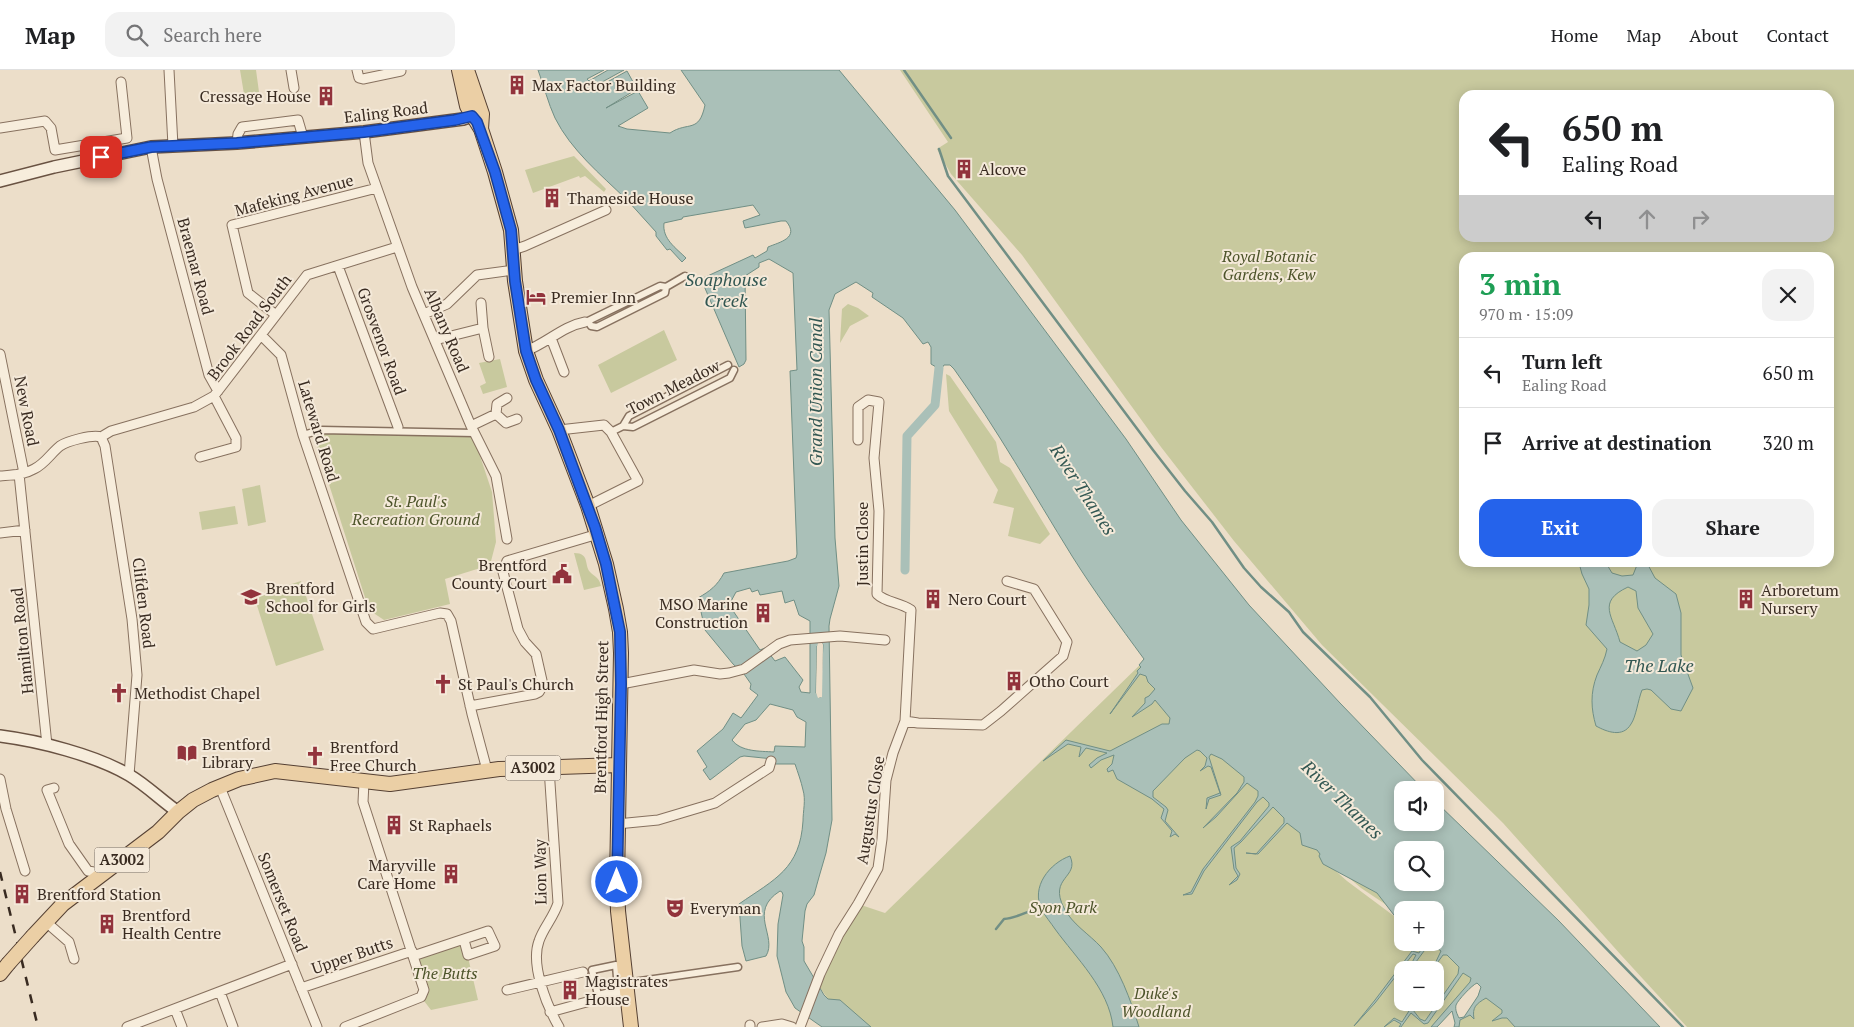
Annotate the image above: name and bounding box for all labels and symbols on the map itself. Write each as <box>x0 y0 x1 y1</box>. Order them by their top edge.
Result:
building icon: Max Factor Building <box>506 74 528 96</box>
place label: Max Factor Building <box>532 74 676 96</box>
place label: Cressage House <box>200 85 311 107</box>
building icon: Cressage House <box>315 85 337 107</box>
street label: Ealing Road <box>343 96 429 128</box>
pin <box>80 136 122 178</box>
building icon: Alcove <box>953 158 975 180</box>
place label: Alcove <box>979 158 1026 180</box>
street label: Mafeking Avenue <box>232 169 356 221</box>
building icon: Thameside House <box>541 187 563 209</box>
place label: Thameside House <box>567 187 693 209</box>
street label: Braemar Road <box>172 215 220 317</box>
park label: Royal Botanic Gardens, Kew <box>1221 245 1316 285</box>
water label: Soaphouse Creek <box>685 267 767 312</box>
street label: Brook Road South <box>202 269 296 384</box>
street label: Grosvenor Road <box>352 284 412 398</box>
street label: Albany Road <box>419 284 475 376</box>
hotel icon: Premier Inn <box>525 286 547 308</box>
place label: Premier Inn <box>551 286 637 308</box>
water label: Grand Union Canal <box>803 318 827 466</box>
street label: Town Meadow <box>623 354 724 420</box>
street label: New Road <box>9 374 45 448</box>
street label: Lateward Road <box>293 377 345 485</box>
water label: River Thames <box>1045 438 1122 540</box>
park label: St. Paul's Recreation Ground <box>351 490 480 530</box>
street label: Justin Close <box>851 502 873 586</box>
place label: Brentford County Court <box>452 554 547 594</box>
street label: Clifden Road <box>128 556 161 650</box>
public building icon: Brentford County Court <box>551 563 573 585</box>
place label: Brentford School for Girls <box>266 577 376 617</box>
place label: Arboretum Nursery <box>1761 579 1839 619</box>
school or university icon: Brentford School for Girls <box>240 586 262 608</box>
street label: Hamilton Road <box>5 587 39 695</box>
building icon: Nero Court <box>922 588 944 610</box>
place label: Nero Court <box>948 588 1027 610</box>
building icon: Arboretum Nursery <box>1735 588 1757 610</box>
place label: MSO Marine Construction <box>655 593 748 633</box>
building icon: MSO Marine Construction <box>752 602 774 624</box>
street label: Brentford High Street <box>589 640 613 794</box>
water label: The Lake <box>1624 653 1694 677</box>
building icon: Otho Court <box>1003 670 1025 692</box>
place label: Otho Court <box>1029 670 1109 692</box>
church icon: St Paul's Church <box>432 673 454 695</box>
place label: St Paul's Church <box>458 673 574 695</box>
church icon: Methodist Chapel <box>108 682 130 704</box>
place label: Methodist Chapel <box>134 682 260 704</box>
place label: Brentford Library <box>202 733 271 773</box>
place label: Brentford Free Church <box>330 736 417 776</box>
library icon: Brentford Library <box>176 742 198 764</box>
church icon: Brentford Free Church <box>304 745 326 767</box>
street label: Augustus Close <box>851 754 889 866</box>
water label: River Thames <box>1296 754 1388 844</box>
road number: A3002 <box>506 756 560 780</box>
building icon: St Raphaels <box>383 814 405 836</box>
place label: St Raphaels <box>409 814 492 836</box>
street label: Lion Way <box>528 838 552 905</box>
road number: A3002 <box>94 848 150 872</box>
street label: Somerset Road <box>253 849 313 955</box>
place label: Maryville Care Home <box>357 854 436 894</box>
position arrow <box>590 855 642 907</box>
building icon: Maryville Care Home <box>440 863 462 885</box>
building icon: Brentford Station <box>11 883 33 905</box>
place label: Brentford Station <box>37 883 162 905</box>
park label: Syon Park <box>1029 896 1097 918</box>
theatre icon: Everyman <box>664 897 686 919</box>
place label: Everyman <box>690 897 762 919</box>
place label: Brentford Health Centre <box>122 904 221 944</box>
building icon: Brentford Health Centre <box>96 913 118 935</box>
street label: Upper Butts <box>308 931 396 979</box>
park label: The Butts <box>412 962 478 984</box>
place label: Magistrates House <box>585 970 668 1010</box>
building icon: Magistrates House <box>559 979 581 1001</box>
park label: Duke's Woodland <box>1121 982 1191 1022</box>

